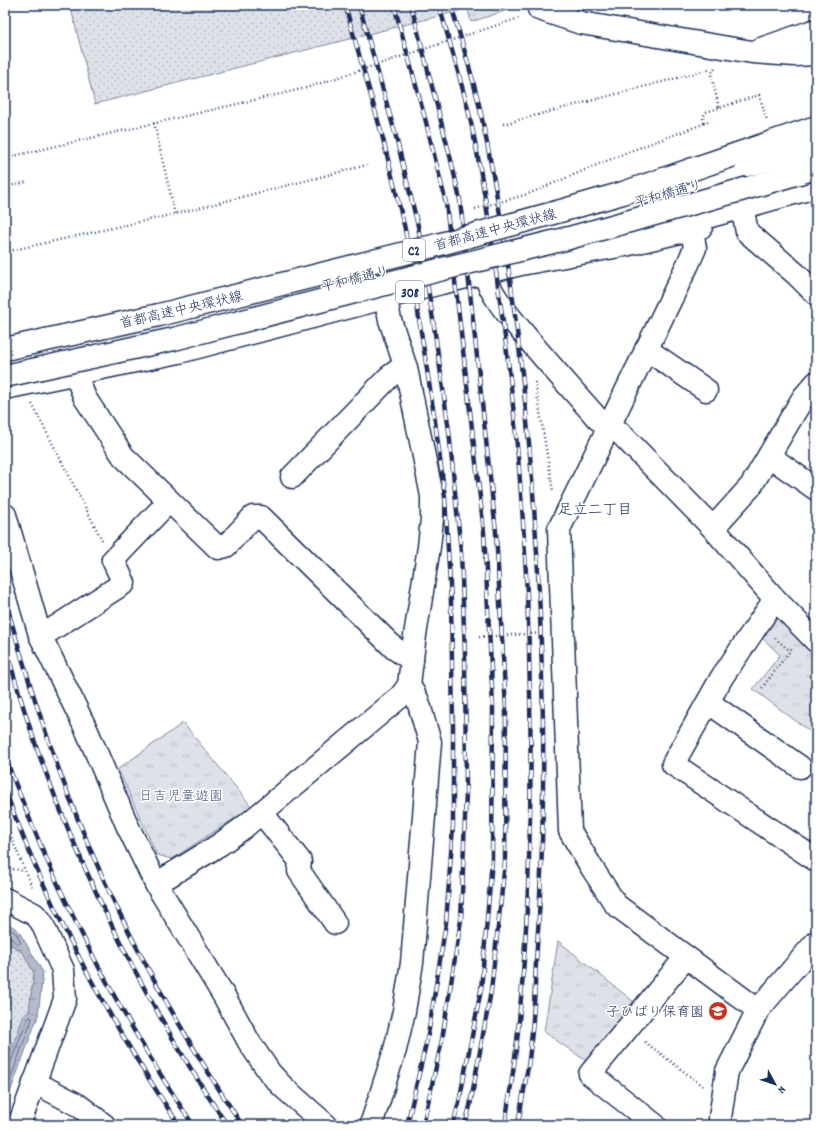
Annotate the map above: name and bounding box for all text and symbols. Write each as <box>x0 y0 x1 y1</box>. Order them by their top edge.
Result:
street label: 平和橋通り <box>632 176 705 214</box>
street label: 首都高速中央環状線 <box>432 205 559 257</box>
road number: C2 <box>403 239 425 261</box>
street label: 平和橋通り <box>319 262 392 298</box>
road number: 308 <box>396 281 424 303</box>
street label: 首都高速中央環状線 <box>118 287 245 335</box>
district label: 足立二丁目 <box>557 500 633 522</box>
park label: 日吉児童遊園 <box>139 787 223 807</box>
school or university icon: 子ひばり保育園 <box>707 1000 729 1022</box>
place label: 子ひばり保育園 <box>606 1003 704 1023</box>
north arrow <box>755 1064 795 1104</box>
text: N <box>773 1082 789 1097</box>

